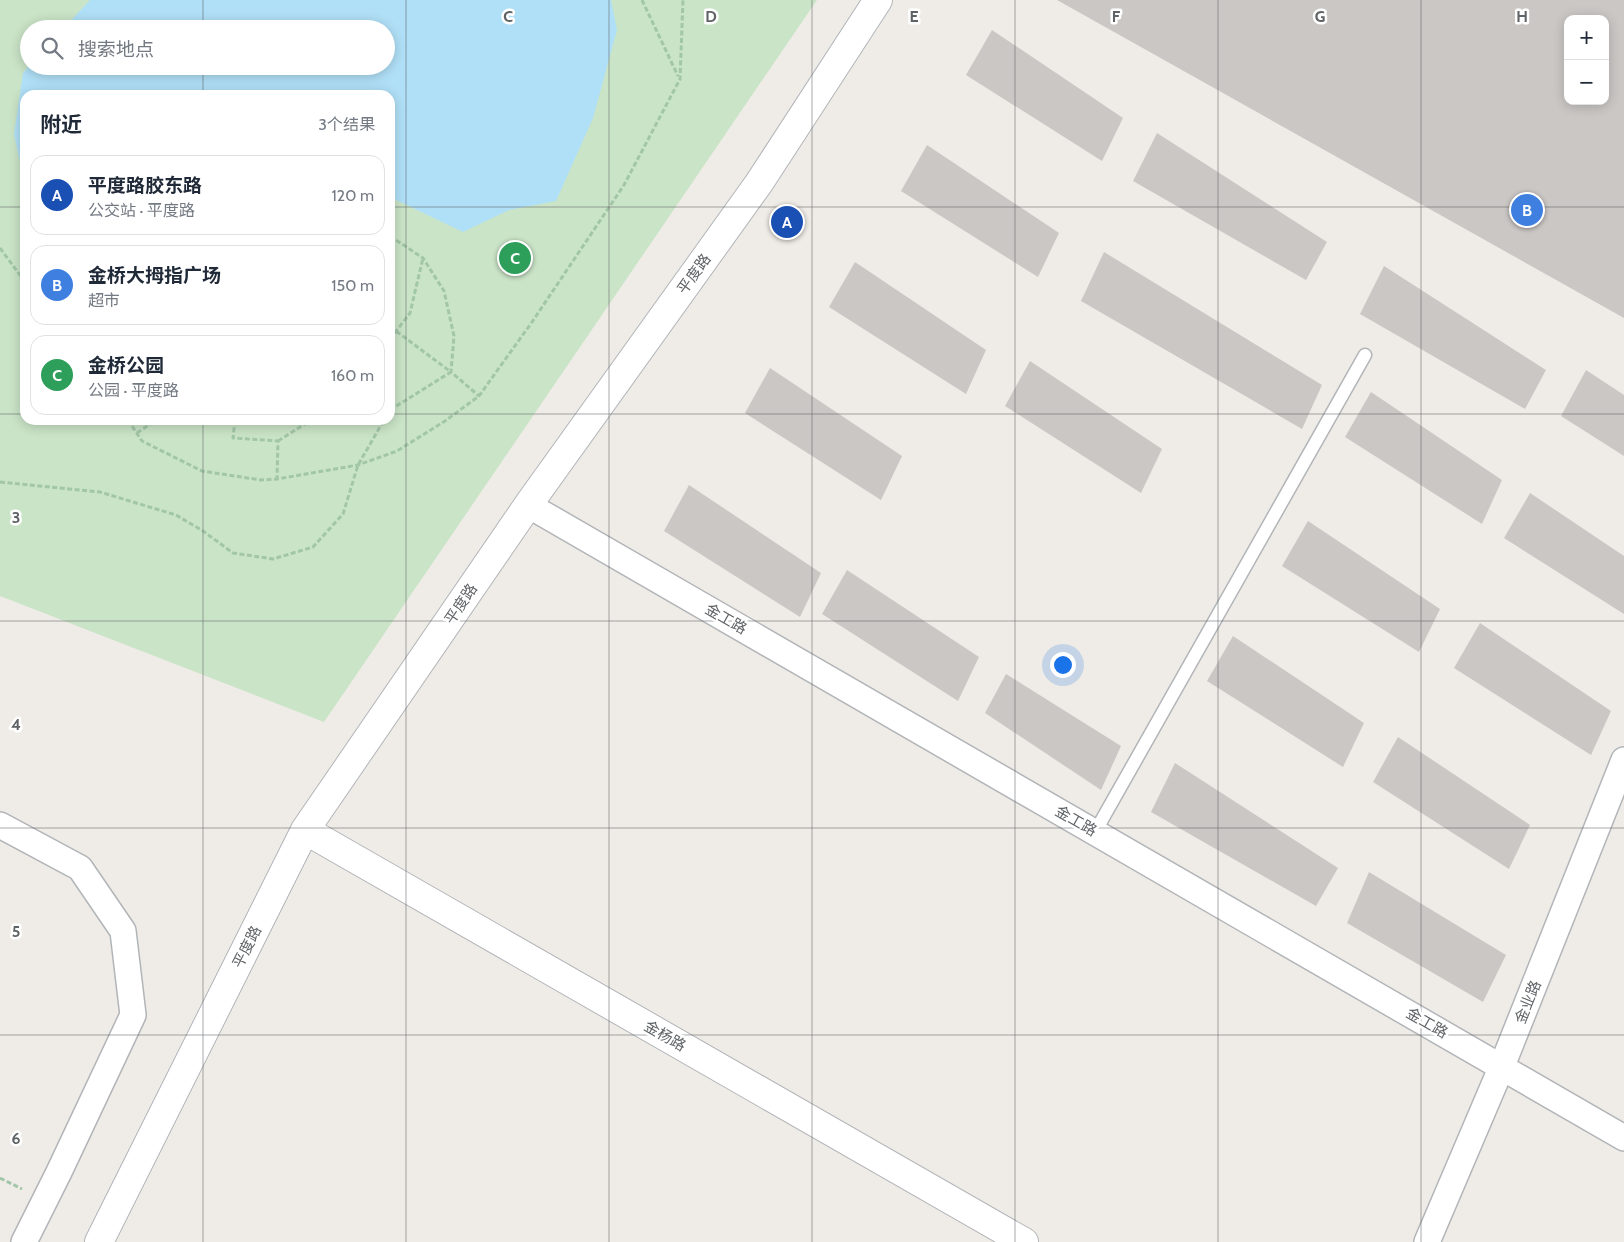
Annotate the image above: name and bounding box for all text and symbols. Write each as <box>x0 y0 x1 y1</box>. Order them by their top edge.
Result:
text: C <box>503 7 513 26</box>
text: D <box>705 7 717 26</box>
text: E <box>909 7 919 26</box>
text: F <box>1112 7 1121 26</box>
text: G <box>1315 7 1325 26</box>
text: H <box>1516 7 1528 26</box>
map controls <box>1564 15 1609 105</box>
button: + <box>1564 15 1609 60</box>
search box <box>20 20 395 75</box>
icon: search <box>38 34 66 62</box>
text: 搜索地点 <box>78 38 154 61</box>
button: − <box>1564 60 1609 105</box>
text: 附近 <box>40 112 82 137</box>
text: 3个结果 <box>318 115 375 134</box>
text: 平度路胶东路 <box>88 174 202 197</box>
text: A <box>52 186 62 205</box>
text: 120 m <box>332 186 374 205</box>
pin: B <box>1511 191 1543 229</box>
text: 公交站 · 平度路 <box>88 201 195 220</box>
pin: A <box>771 203 803 241</box>
pin: C <box>499 239 531 277</box>
street label: 平度路 <box>673 251 715 297</box>
text: 金桥大拇指广场 <box>88 264 221 287</box>
text: B <box>52 276 62 295</box>
text: 150 m <box>331 276 374 295</box>
text: 超市 <box>88 291 120 310</box>
text: 金桥公园 <box>88 354 164 377</box>
text: C <box>52 366 62 385</box>
text: 160 m <box>331 366 374 385</box>
text: 公园 · 平度路 <box>88 381 179 400</box>
text: 3 <box>12 508 20 527</box>
street label: 平度路 <box>441 580 481 628</box>
street label: 金工路 <box>702 600 750 638</box>
your location <box>1050 652 1076 678</box>
text: 4 <box>11 715 21 734</box>
street label: 金工路 <box>1052 802 1100 840</box>
text: 5 <box>12 922 20 941</box>
street label: 平度路 <box>229 923 265 971</box>
street label: 金业路 <box>1511 978 1545 1026</box>
street label: 金工路 <box>1403 1004 1451 1042</box>
street label: 金杨路 <box>641 1017 689 1055</box>
text: 6 <box>12 1129 21 1148</box>

